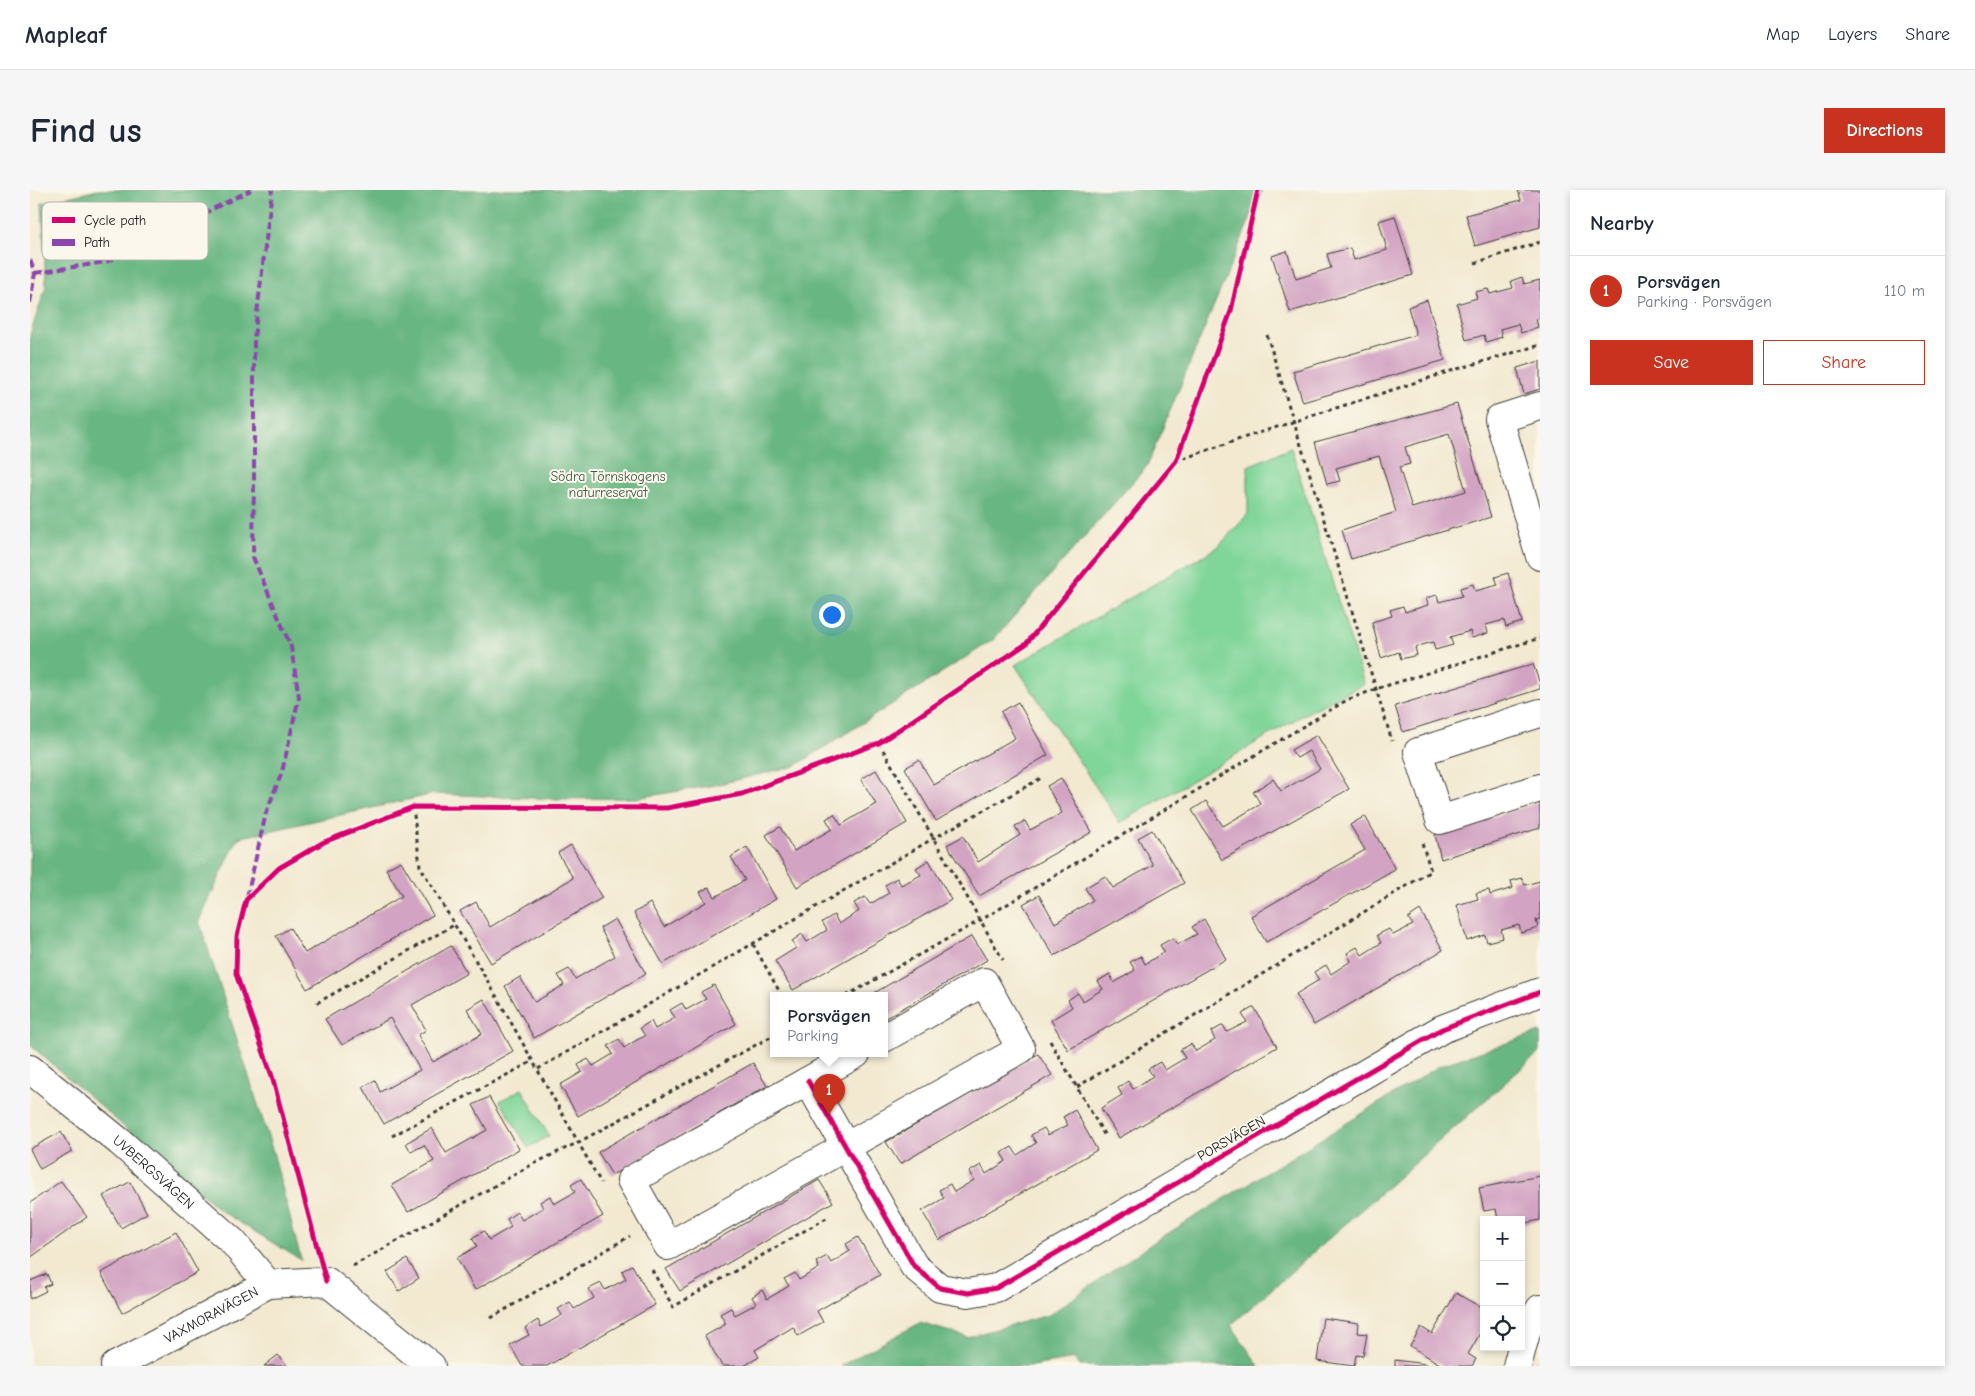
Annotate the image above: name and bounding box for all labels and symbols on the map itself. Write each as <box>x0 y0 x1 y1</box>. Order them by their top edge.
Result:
legend <box>42 202 208 260</box>
text: Cycle path <box>84 212 146 229</box>
text: Path <box>84 234 110 251</box>
park label: Södra Törnskogens naturreservat <box>550 468 666 501</box>
your location <box>819 602 845 628</box>
pin: 1 <box>813 1074 845 1115</box>
street label: PORSVÄGEN <box>1194 1112 1268 1165</box>
street label: UVBERGSVÄGEN <box>109 1132 198 1213</box>
street label: VAXMORAVÄGEN <box>161 1283 261 1347</box>

